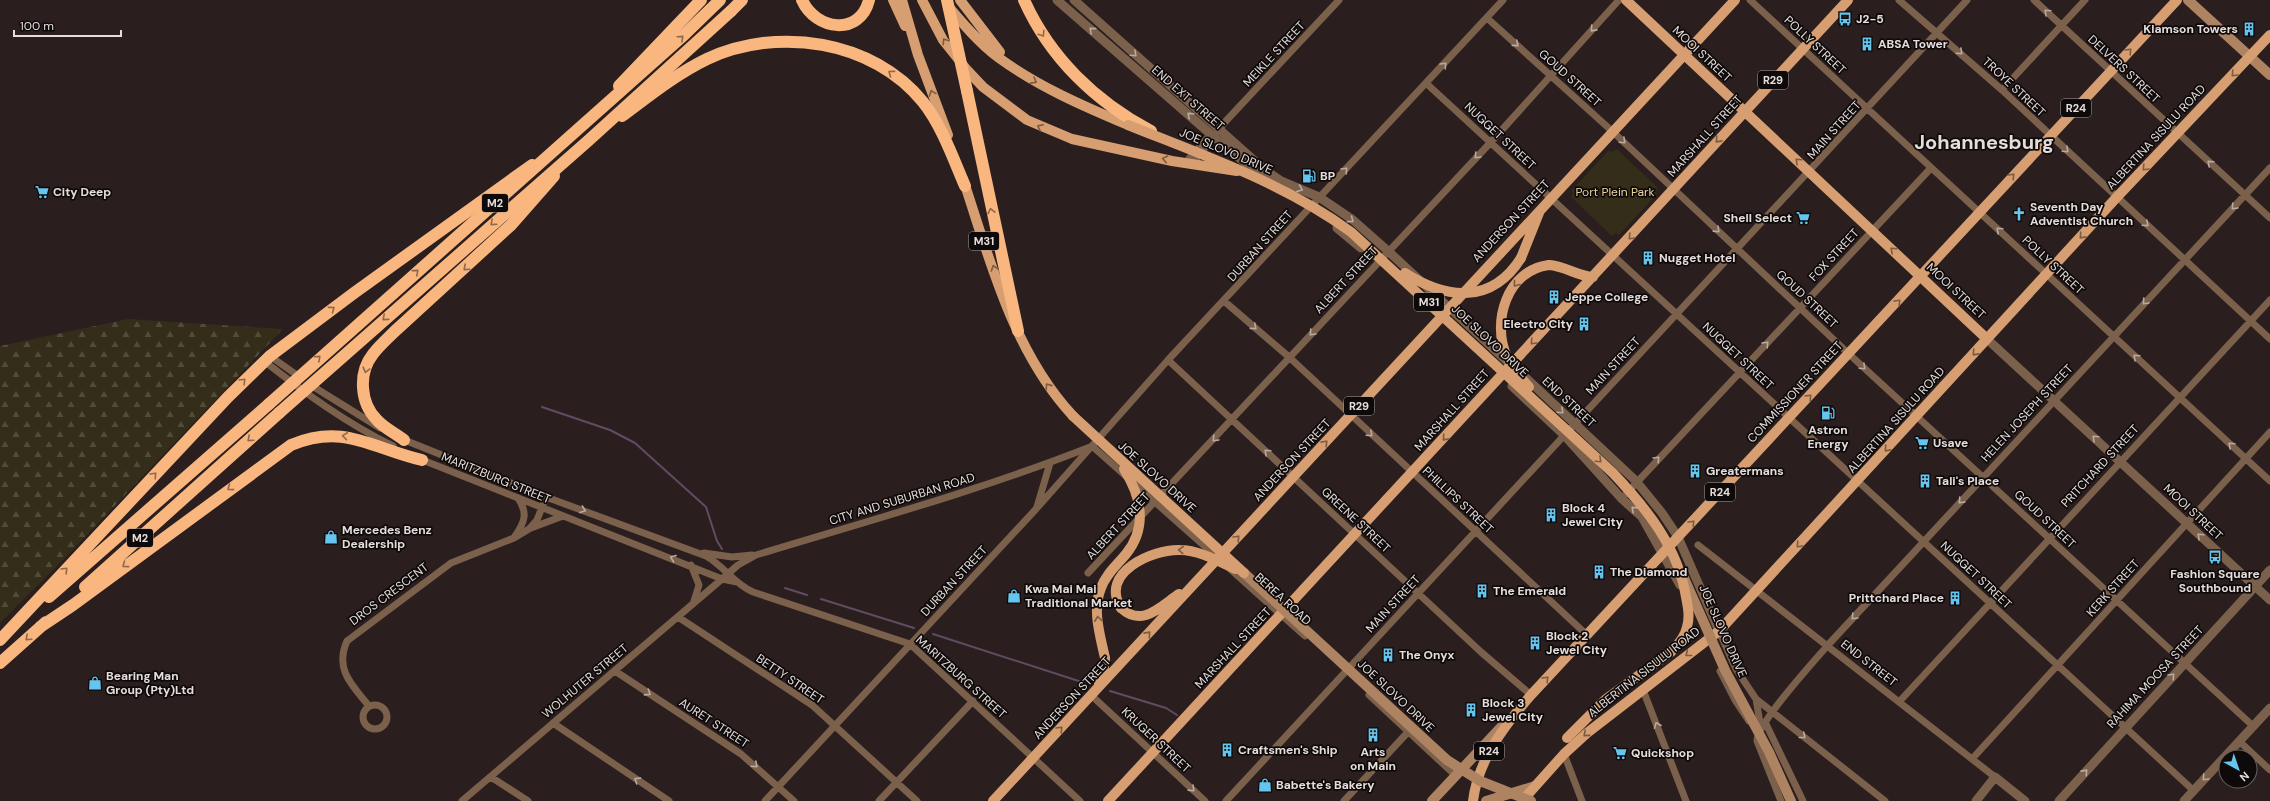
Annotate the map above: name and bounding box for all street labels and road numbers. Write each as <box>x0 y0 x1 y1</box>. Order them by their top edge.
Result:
street label: POLLY STREET <box>1781 12 1849 78</box>
street label: MEIKLE STREET <box>1240 18 1309 90</box>
street label: MOOI STREET <box>1669 22 1735 86</box>
street label: DELVERS STREET <box>2085 31 2164 107</box>
street label: GOUD STREET <box>1535 46 1605 110</box>
street label: TROYE STREET <box>1979 54 2049 120</box>
street label: END EXT STREET <box>1148 62 1228 134</box>
road number: R29 <box>1758 71 1788 89</box>
street label: ALBERTINA SISULU ROAD <box>2103 81 2209 193</box>
street label: MARSHALL STREET <box>1664 91 1746 180</box>
street label: MAIN STREET <box>1804 97 1865 163</box>
street label: NUGGET STREET <box>1461 99 1539 173</box>
road number: R24 <box>2061 99 2091 117</box>
street label: JOE SLOVO DRIVE <box>1177 124 1275 178</box>
street label: ANDERSON STREET <box>1469 176 1554 266</box>
road number: M2 <box>482 194 508 212</box>
street label: DURBAN STREET <box>1224 207 1296 285</box>
street label: FOX STREET <box>1805 225 1863 285</box>
road number: M31 <box>969 232 999 250</box>
street label: POLLY STREET <box>2019 232 2087 298</box>
street label: ALBERT STREET <box>1311 243 1381 317</box>
street label: MOOI STREET <box>1923 259 1989 323</box>
street label: GOUD STREET <box>1773 266 1841 332</box>
road number: M31 <box>1414 293 1444 311</box>
street label: JOE SLOVO DRIVE <box>1448 301 1532 381</box>
street label: NUGGET STREET <box>1699 319 1777 393</box>
street label: MAIN STREET <box>1582 334 1644 398</box>
street label: COMMISSIONER STREET <box>1744 338 1846 446</box>
street label: HELEN JOSEPH STREET <box>1978 361 2077 465</box>
street label: ALBERTINA SISULU ROAD <box>1844 363 1948 477</box>
street label: MARSHALL STREET <box>1411 365 1493 454</box>
street label: END STREET <box>1539 373 1599 431</box>
road number: R29 <box>1344 397 1374 415</box>
street label: ANDERSON STREET <box>1250 415 1335 505</box>
street label: PRITCHARD STREET <box>2058 421 2143 511</box>
street label: JOE SLOVO DRIVE <box>1115 438 1200 517</box>
street label: MARITZBURG STREET <box>439 449 553 507</box>
street label: PHILLIPS STREET <box>1419 463 1497 537</box>
street label: CITY AND SUBURBAN ROAD <box>827 469 977 529</box>
street label: MOOI STREET <box>2160 480 2226 544</box>
road number: R24 <box>1705 483 1735 501</box>
street label: GREENE STREET <box>1318 484 1394 556</box>
street label: GOUD STREET <box>2011 486 2079 552</box>
street label: ALBERT STREET <box>1083 489 1153 563</box>
road number: M2 <box>127 529 153 547</box>
street label: NUGGET STREET <box>1937 538 2015 612</box>
street label: DURBAN STREET <box>917 542 991 620</box>
street label: KERK STREET <box>2083 556 2143 620</box>
street label: DROS CRESCENT <box>346 559 432 629</box>
street label: BEREA ROAD <box>1251 569 1315 629</box>
street label: MAIN STREET <box>1362 572 1424 636</box>
street label: JOE SLOVO DRIVE <box>1695 582 1751 680</box>
street label: MARSHALL STREET <box>1191 604 1275 692</box>
street label: RAHIMA MOOSA STREET <box>2103 622 2207 732</box>
street label: ALBERTINA SISULU ROAD <box>1585 623 1703 721</box>
street label: MARITZBURG STREET <box>912 632 1010 722</box>
street label: END STREET <box>1838 636 1901 690</box>
street label: WOLHUTER STREET <box>539 640 632 722</box>
street label: BETTY STREET <box>753 650 827 708</box>
street label: ANDERSON STREET <box>1030 653 1115 743</box>
street label: JOE SLOVO DRIVE <box>1354 656 1438 736</box>
street label: AURET STREET <box>676 694 752 752</box>
street label: KRUGER STREET <box>1118 704 1194 776</box>
road number: R24 <box>1474 742 1504 760</box>

